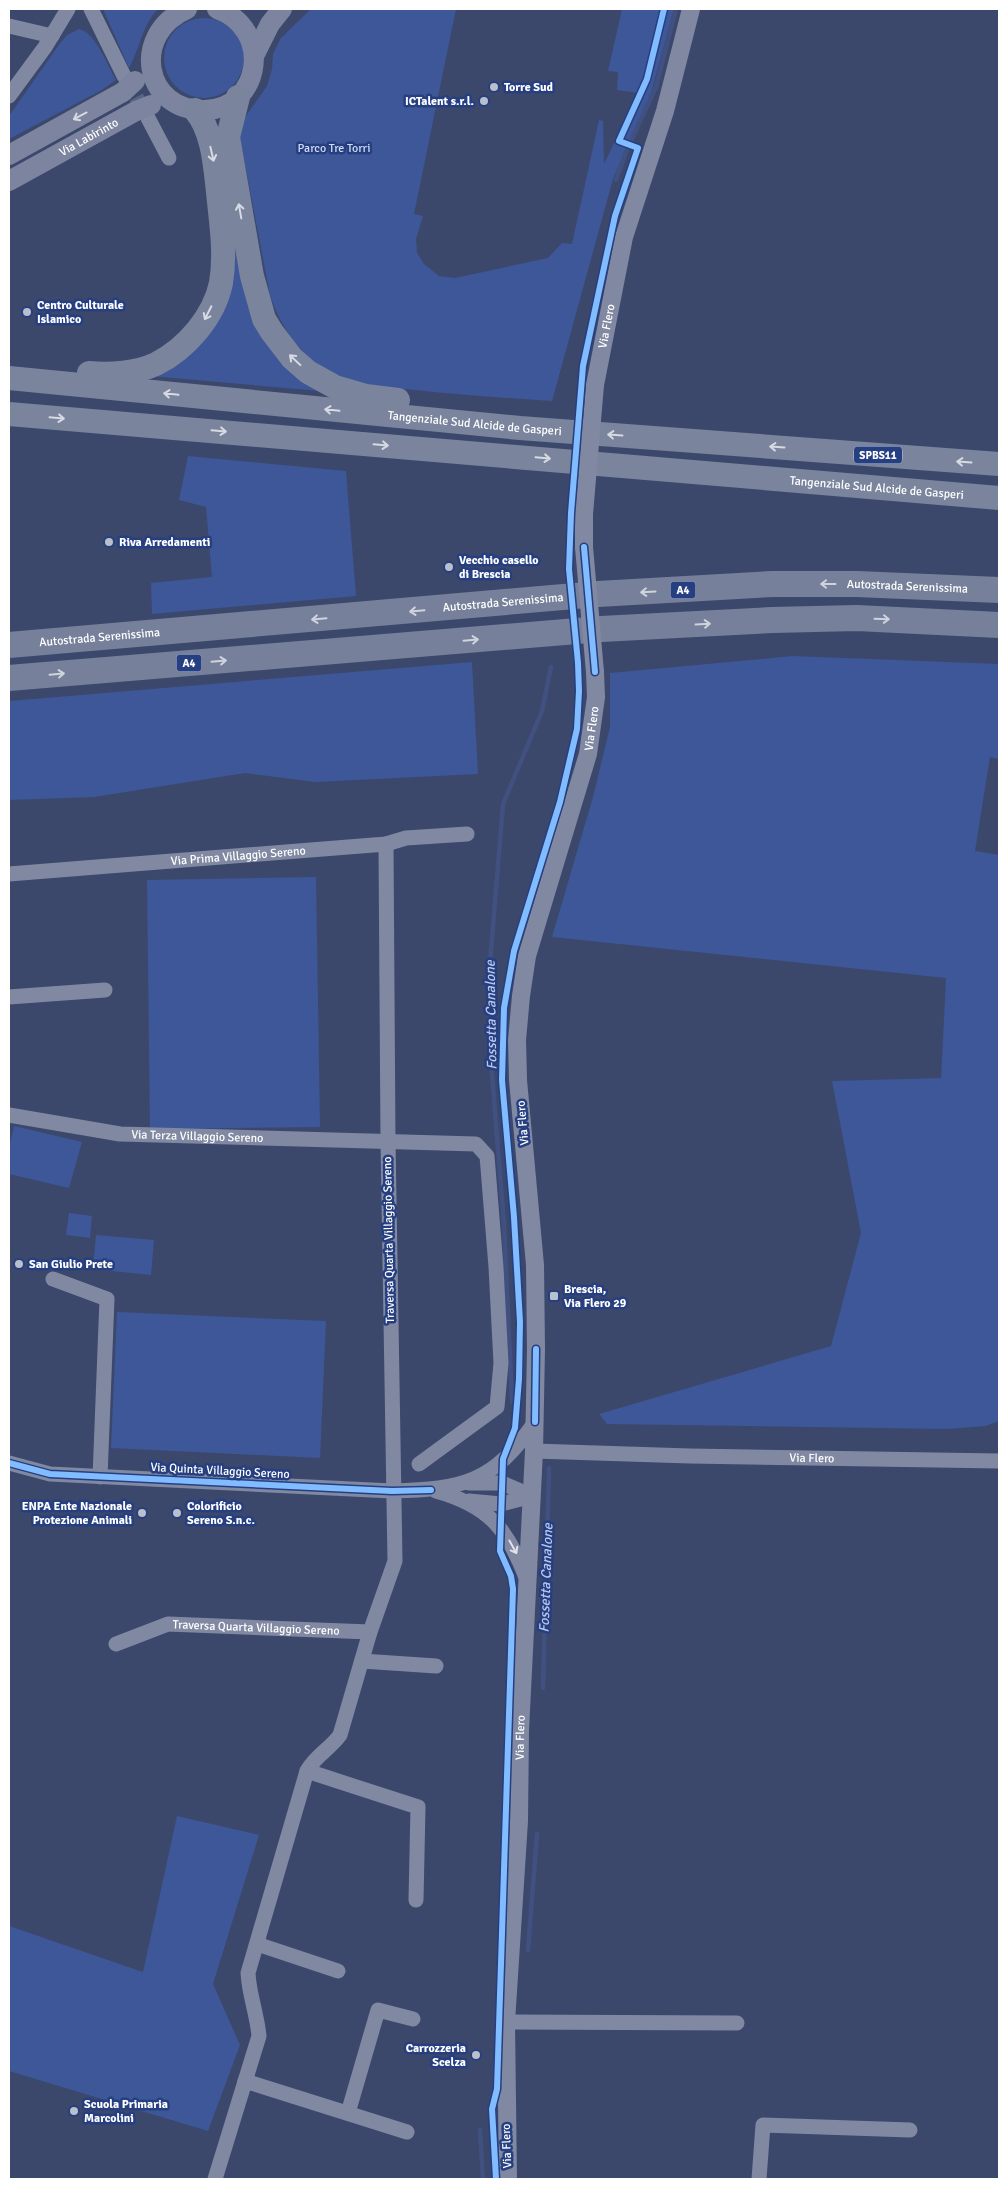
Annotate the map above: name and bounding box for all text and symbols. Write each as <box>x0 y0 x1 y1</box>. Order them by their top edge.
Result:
place label: Torre Sud <box>504 80 554 95</box>
marker: Torre Sud <box>488 81 500 93</box>
place label: ICTalent s.r.l. <box>405 94 474 109</box>
marker: ICTalent s.r.l. <box>478 95 490 107</box>
one-way arrow <box>74 112 88 122</box>
street label: Via Labirinto <box>56 115 121 159</box>
park label: Parco Tre Torri <box>298 141 370 156</box>
one-way arrow <box>208 146 217 162</box>
one-way arrow <box>235 203 245 219</box>
place label: Centro Culturale Islamico <box>37 298 124 327</box>
street label: Via Flero <box>595 303 618 350</box>
one-way arrow <box>203 305 212 320</box>
marker: Centro Culturale Islamico <box>21 306 33 318</box>
one-way arrow <box>289 354 301 366</box>
one-way arrow <box>163 389 179 399</box>
one-way arrow <box>325 405 341 414</box>
street label: Tangenziale Sud Alcide de Gasperi <box>387 408 562 439</box>
one-way arrow <box>49 413 65 423</box>
one-way arrow <box>211 427 227 436</box>
one-way arrow <box>607 430 623 440</box>
one-way arrow <box>373 440 389 450</box>
one-way arrow <box>770 443 786 452</box>
road number: SPBS11 <box>854 446 902 464</box>
one-way arrow <box>535 454 551 463</box>
one-way arrow <box>957 457 973 467</box>
street label: Tangenziale Sud Alcide de Gasperi <box>789 473 965 502</box>
place label: Riva Arredamenti <box>119 535 210 550</box>
marker: Riva Arredamenti <box>103 536 115 548</box>
place label: Vecchio casello di Brescia <box>459 553 539 582</box>
marker: Vecchio casello di Brescia <box>443 561 455 573</box>
street label: Autostrada Serenissima <box>847 576 968 596</box>
one-way arrow <box>820 579 836 589</box>
road number: A4 <box>670 582 696 598</box>
one-way arrow <box>641 587 657 596</box>
street label: Autostrada Serenissima <box>442 590 564 615</box>
one-way arrow <box>409 606 425 615</box>
one-way arrow <box>311 614 327 624</box>
one-way arrow <box>874 615 890 624</box>
one-way arrow <box>694 619 710 628</box>
street label: Autostrada Serenissima <box>39 624 161 650</box>
one-way arrow <box>462 635 478 645</box>
road number: A4 <box>176 654 202 671</box>
one-way arrow <box>211 656 227 666</box>
one-way arrow <box>49 669 65 679</box>
street label: Via Flero <box>581 705 602 752</box>
street label: Via Prima Villaggio Sereno <box>170 843 306 869</box>
water label: Fossetta Canalone <box>482 959 500 1070</box>
street label: Via Flero <box>514 1100 532 1146</box>
street label: Via Terza Villaggio Sereno <box>131 1127 264 1146</box>
street label: Traversa Quarta Villaggio Sereno <box>380 1156 398 1324</box>
place label: San Giulio Prete <box>29 1257 113 1272</box>
marker: San Giulio Prete <box>13 1258 25 1270</box>
place label: Brescia, Via Flero 29 <box>564 1282 627 1311</box>
marker: Brescia, Via Flero 29 <box>548 1290 560 1302</box>
street label: Via Flero <box>789 1450 835 1466</box>
street label: Via Quinta Villaggio Sereno <box>150 1460 290 1482</box>
place label: ENPA Ente Nazionale Protezione Animali <box>22 1499 132 1528</box>
place label: Colorificio Sereno S.n.c. <box>187 1499 255 1528</box>
marker: ENPA Ente Nazionale Protezione Animali <box>136 1507 148 1519</box>
marker: Colorificio Sereno S.n.c. <box>171 1507 183 1519</box>
water label: Fossetta Canalone <box>536 1522 556 1633</box>
one-way arrow <box>509 1540 519 1554</box>
street label: Traversa Quarta Villaggio Sereno <box>172 1617 340 1638</box>
street label: Via Flero <box>512 1715 528 1760</box>
place label: Carrozzeria Scelza <box>406 2041 466 2070</box>
marker: Carrozzeria Scelza <box>470 2049 482 2061</box>
place label: Scuola Primaria Marcolini <box>84 2097 168 2126</box>
marker: Scuola Primaria Marcolini <box>68 2105 80 2117</box>
street label: Via Flero <box>499 2123 515 2169</box>

